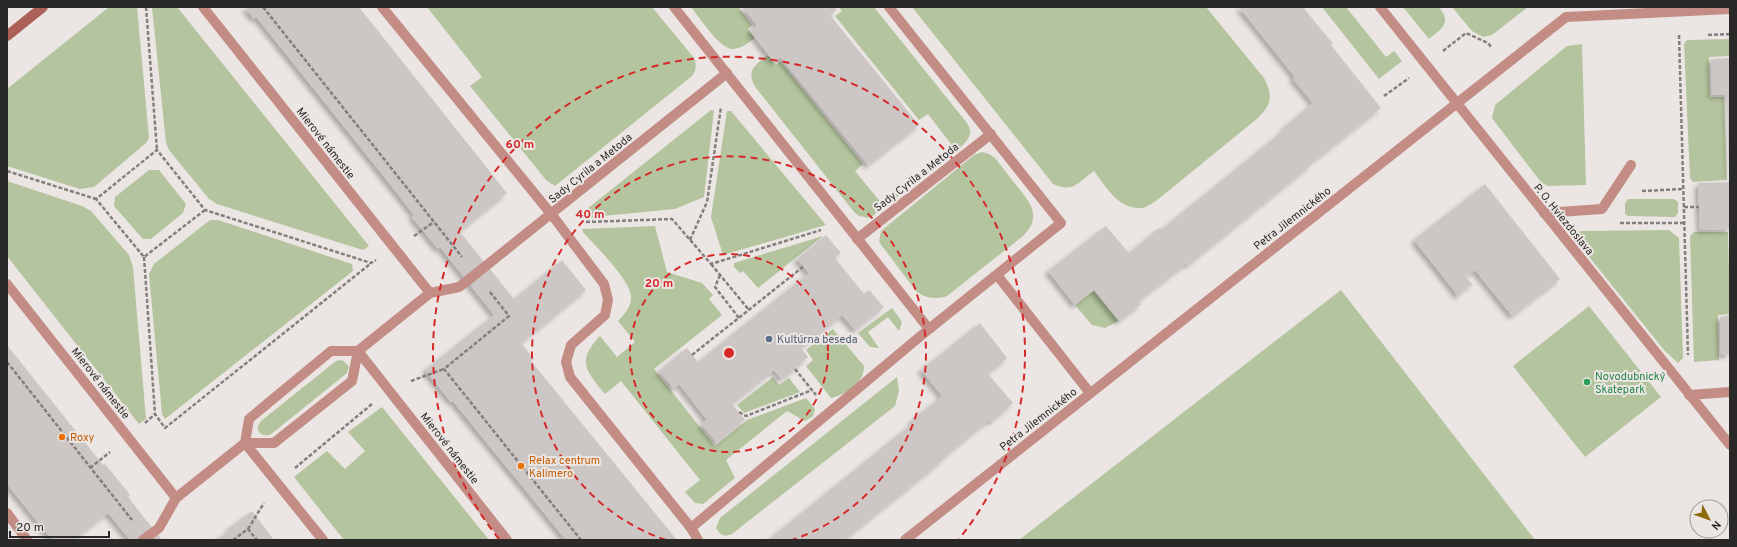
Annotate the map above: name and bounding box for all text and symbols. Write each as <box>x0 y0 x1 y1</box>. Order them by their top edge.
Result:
street label: Mierové námestie <box>293 105 357 182</box>
street label: Sady Cyrila a Metoda <box>546 131 635 207</box>
text: 60 m <box>506 137 534 153</box>
street label: Sady Cyrila a Metoda <box>871 140 962 215</box>
street label: P. O. Hviezdoslava <box>1530 181 1596 258</box>
street label: Petra Jilemnického <box>1251 184 1334 253</box>
text: 40 m <box>575 207 605 223</box>
text: 20 m <box>645 276 673 292</box>
place label: Kultúrna beseda <box>777 333 858 347</box>
marker: Kultúrna beseda <box>764 334 774 344</box>
street label: Mierové námestie <box>68 345 132 422</box>
centre of rings <box>722 346 736 360</box>
place label: Novodubnický Skatepark <box>1595 370 1666 397</box>
marker: Novodubnický Skatepark <box>1582 377 1592 387</box>
street label: Petra Jilemnického <box>997 385 1080 454</box>
street label: Mierové námestie <box>417 410 481 487</box>
place label: Roxy <box>70 431 94 445</box>
marker: Roxy <box>57 432 67 442</box>
place label: Relax centrum Kalimero <box>529 454 600 481</box>
marker: Relax centrum Kalimero <box>516 461 526 471</box>
north arrow <box>1689 499 1729 539</box>
scale bar <box>10 513 109 539</box>
text: N <box>1708 517 1724 532</box>
text: 20 m <box>16 520 44 536</box>

